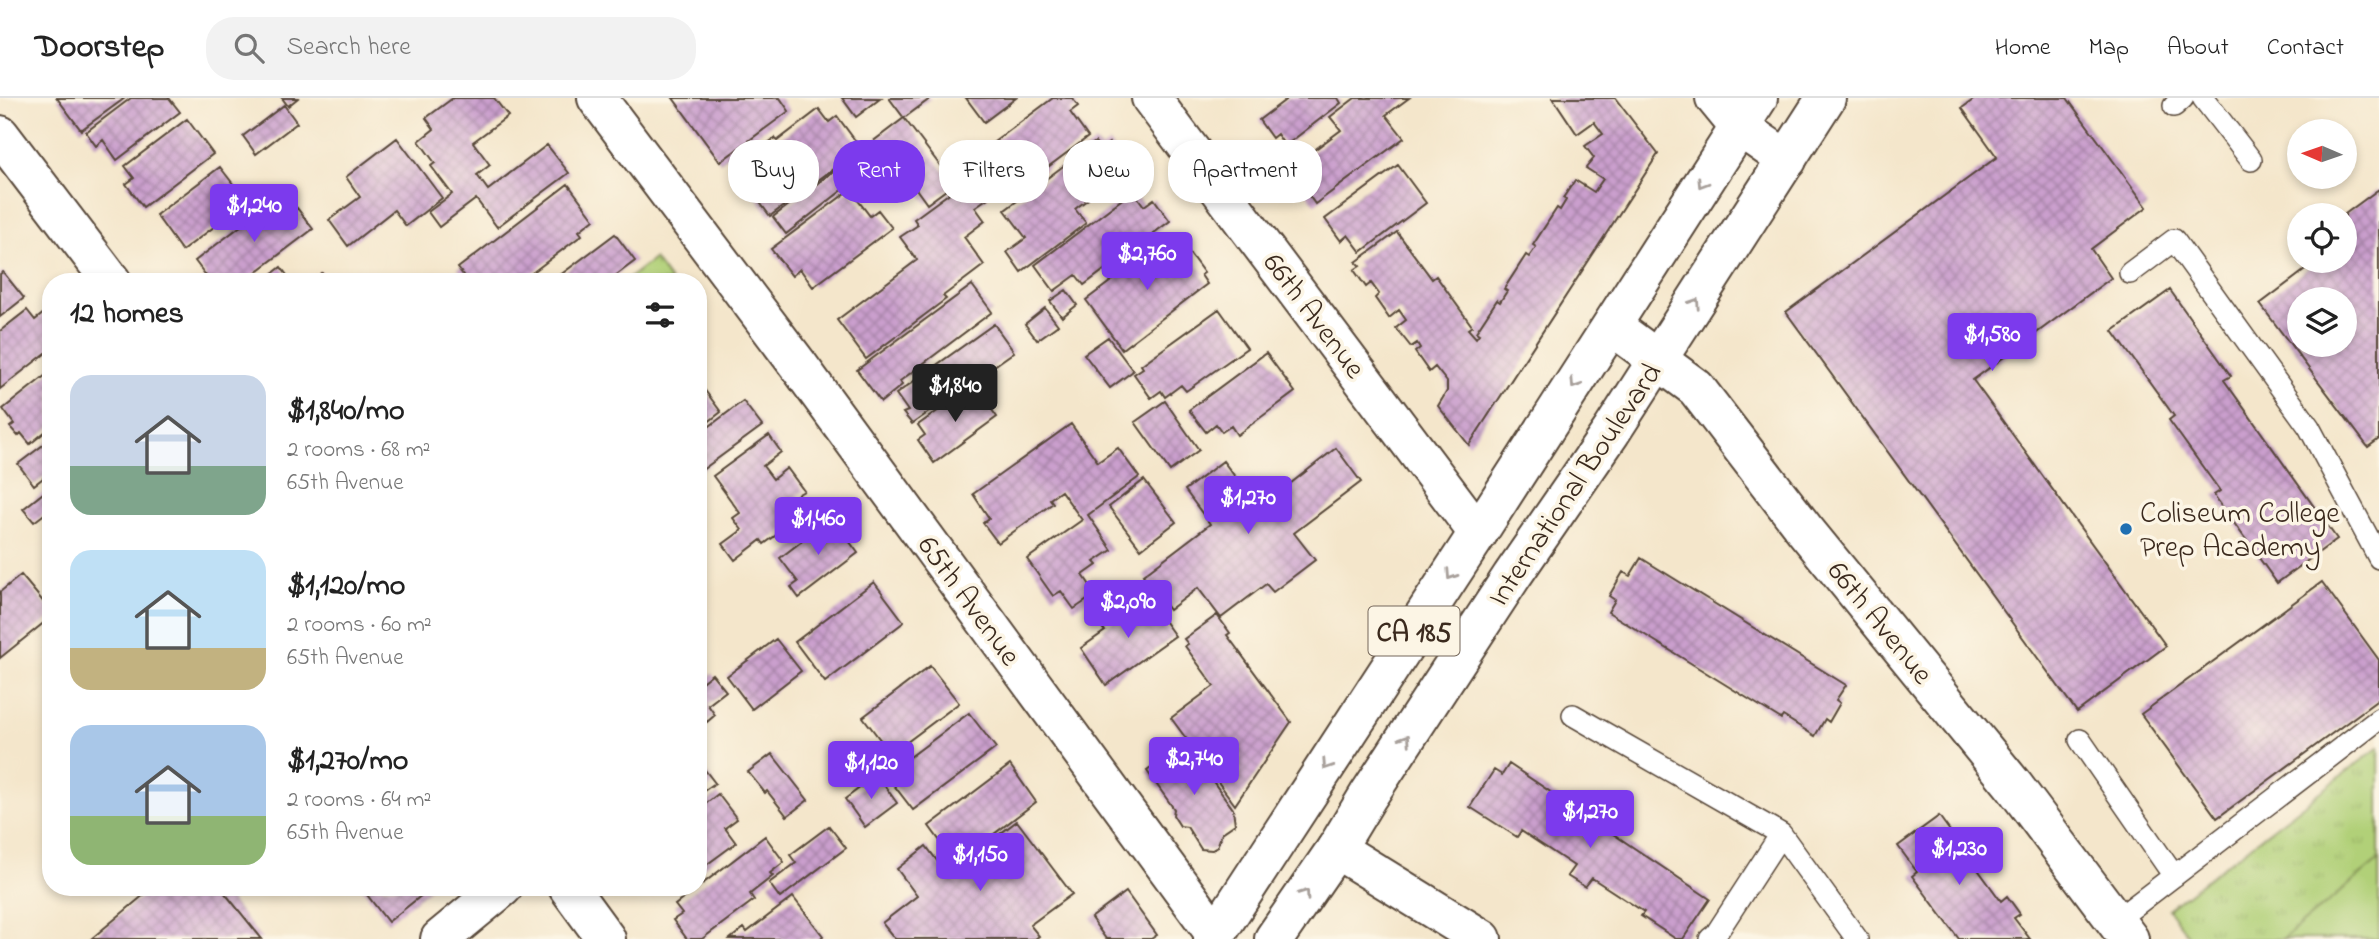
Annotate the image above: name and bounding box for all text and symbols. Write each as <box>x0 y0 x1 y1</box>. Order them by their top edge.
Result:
search box <box>206 17 696 80</box>
text: Doorstep <box>35 24 164 72</box>
icon: search <box>230 29 268 67</box>
text: Search here <box>286 29 411 67</box>
text: Home <box>1995 31 2051 66</box>
text: Map <box>2089 31 2129 66</box>
text: About <box>2167 31 2229 66</box>
text: Contact <box>2267 31 2344 66</box>
north arrow <box>2287 119 2357 189</box>
map controls <box>2287 119 2357 357</box>
chip: Buy <box>728 140 819 203</box>
chip: Rent <box>833 140 925 203</box>
chip: Filters <box>939 140 1049 203</box>
chip: New <box>1063 140 1154 203</box>
chip: Apartment <box>1168 140 1322 203</box>
one-way arrow <box>1698 176 1711 189</box>
pin: $1,240 <box>197 184 311 244</box>
text: $1,240 <box>226 190 282 223</box>
button: locate <box>2287 203 2357 273</box>
pin: $2,760 <box>1090 232 1204 292</box>
text: $2,760 <box>1118 238 1176 271</box>
street label: 66th Avenue <box>1251 244 1375 390</box>
button: layers <box>2287 287 2357 357</box>
text: 12 homes <box>70 293 184 337</box>
icon: filters <box>641 296 679 334</box>
one-way arrow <box>1686 297 1699 310</box>
pin: $1,580 <box>1935 314 2049 373</box>
text: $1,580 <box>1964 319 2020 352</box>
street label: International Boulevard <box>1478 355 1675 616</box>
pin: $1,840 <box>898 364 1012 424</box>
text: $1,840 <box>928 370 982 403</box>
one-way arrow <box>1570 376 1583 389</box>
text: $1,840/mo <box>287 390 405 434</box>
icon: home <box>126 403 210 487</box>
text: 2 rooms · 68 m² <box>287 434 430 467</box>
text: 65th Avenue <box>287 467 403 500</box>
pin: $1,270 <box>1191 476 1305 536</box>
text: $1,270 <box>1220 482 1276 515</box>
place label: Coliseum College Prep Academy <box>2140 493 2340 571</box>
pin: $1,460 <box>761 498 875 557</box>
text: $1,460 <box>791 503 845 536</box>
marker: Coliseum College Prep Academy <box>2118 521 2134 537</box>
street label: 65th Avenue <box>905 527 1030 677</box>
street label: 66th Avenue <box>1815 553 1943 696</box>
text: $1,120/mo <box>287 565 405 609</box>
one-way arrow <box>1446 567 1459 580</box>
icon: home <box>126 578 210 662</box>
pin: $2,090 <box>1071 580 1185 640</box>
text: $2,090 <box>1100 586 1156 619</box>
road number: CA 185 <box>1368 606 1460 656</box>
text: 2 rooms · 60 m² <box>287 609 432 642</box>
text: 65th Avenue <box>287 642 403 675</box>
one-way arrow <box>1397 734 1410 747</box>
pin: $2,740 <box>1137 738 1251 797</box>
text: $1,270/mo <box>287 740 408 784</box>
pin: $1,120 <box>814 742 928 801</box>
text: $2,740 <box>1165 743 1223 776</box>
text: $1,120 <box>844 747 898 780</box>
icon: home <box>126 753 210 837</box>
one-way arrow <box>1322 757 1335 770</box>
text: 2 rooms · 64 m² <box>287 784 431 817</box>
pin: $1,270 <box>1533 790 1647 850</box>
text: $1,270 <box>1562 796 1618 829</box>
text: 65th Avenue <box>287 817 403 850</box>
pin: $1,230 <box>1902 828 2016 887</box>
text: $1,230 <box>1931 833 1987 866</box>
pin: $1,150 <box>923 834 1037 893</box>
text: $1,150 <box>952 839 1008 872</box>
one-way arrow <box>1297 889 1309 902</box>

